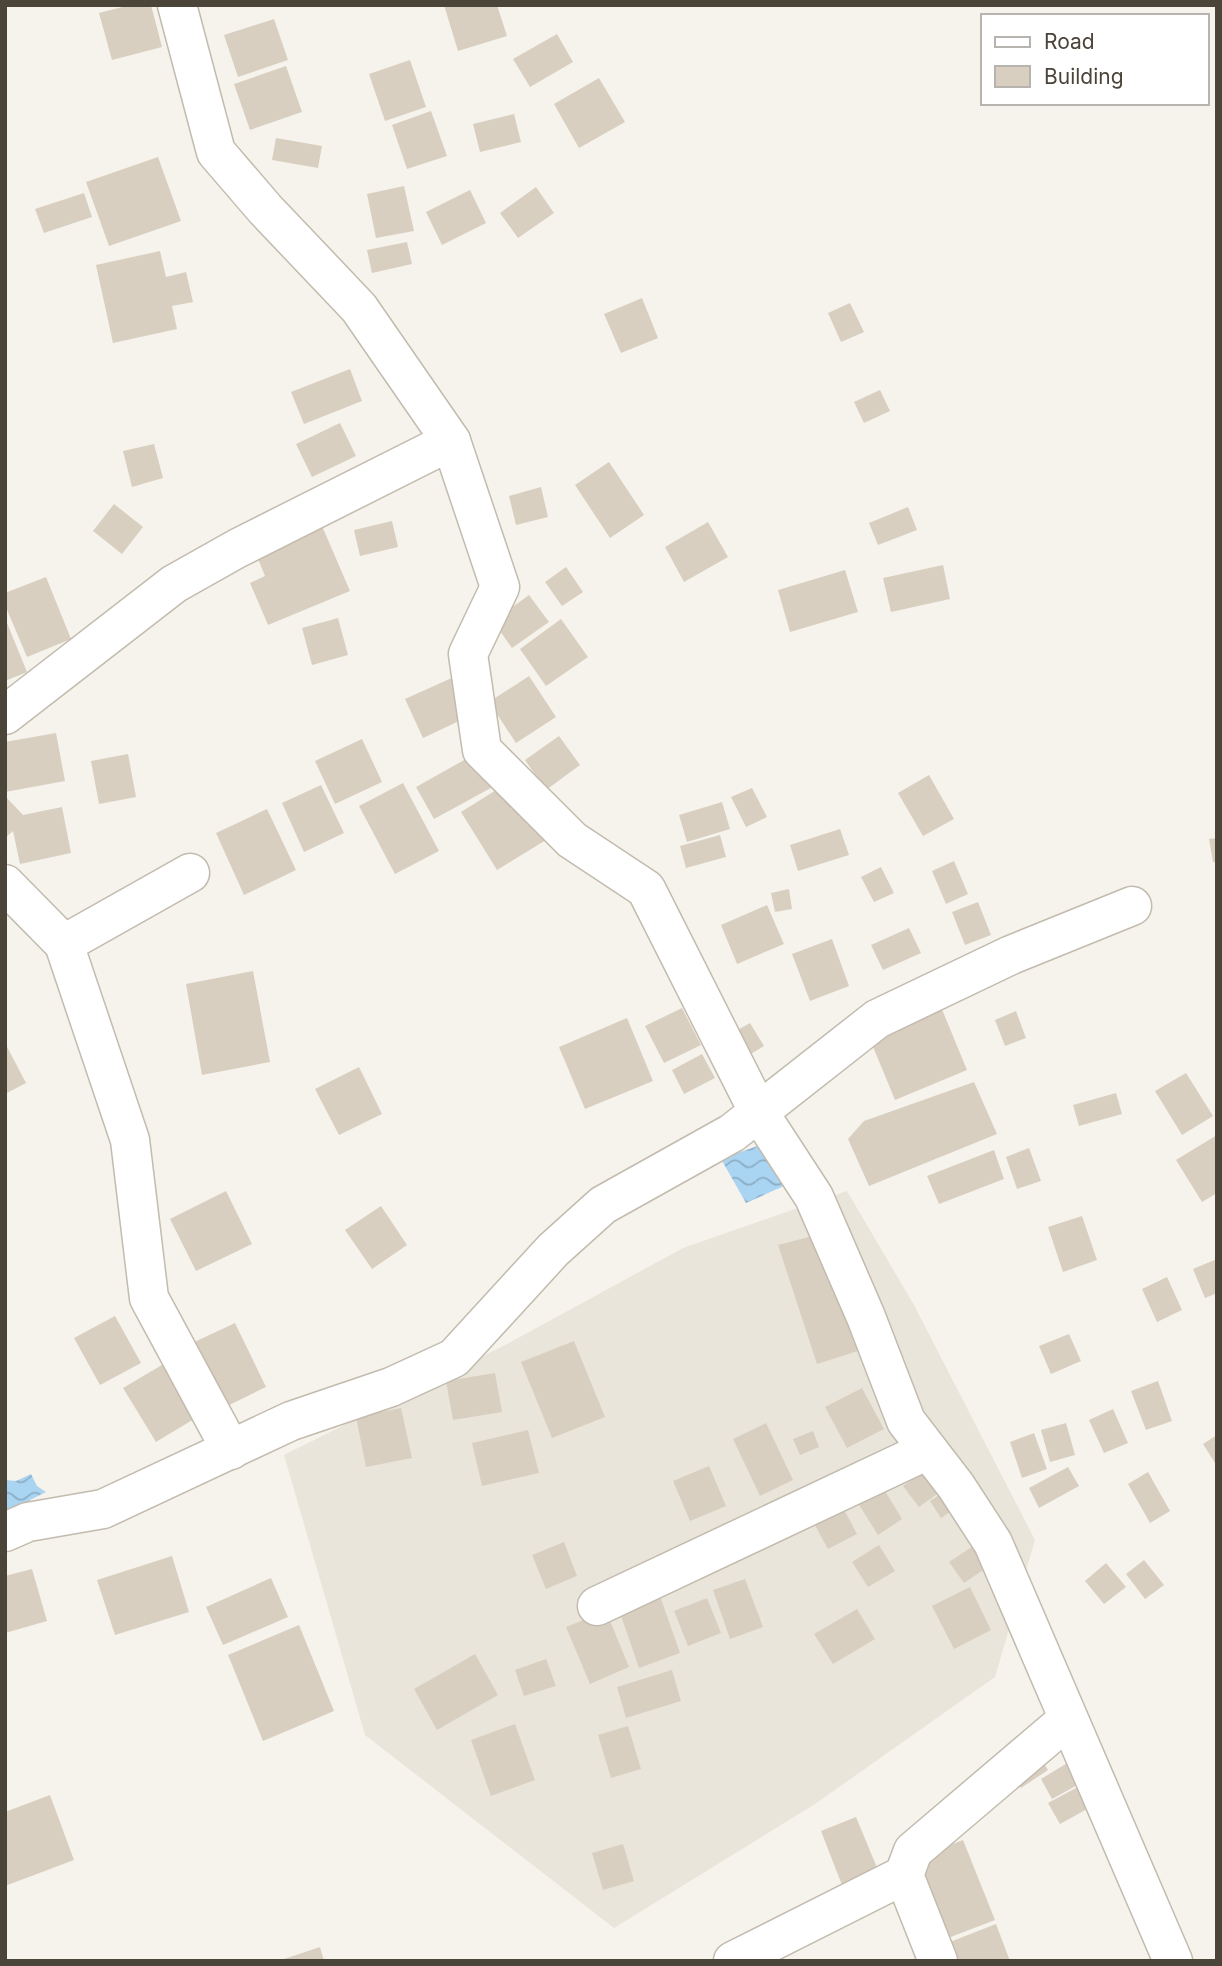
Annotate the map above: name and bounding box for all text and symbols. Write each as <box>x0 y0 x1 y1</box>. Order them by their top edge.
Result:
legend <box>981 14 1208 105</box>
text: Road <box>1044 29 1095 54</box>
text: Building <box>1044 64 1124 89</box>

